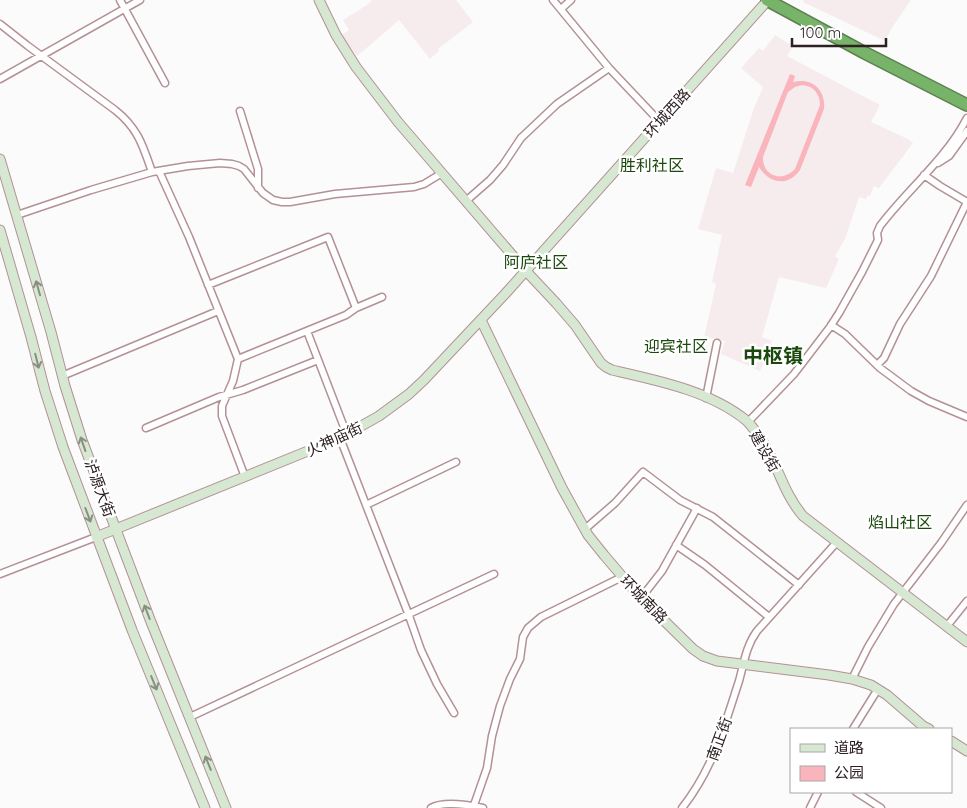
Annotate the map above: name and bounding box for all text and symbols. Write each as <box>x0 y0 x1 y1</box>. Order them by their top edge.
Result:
scale bar <box>792 15 886 47</box>
text: 100 m <box>800 23 841 42</box>
street label: 环城西路 <box>640 84 694 142</box>
district label: 胜利社区 <box>620 155 684 175</box>
district label: 阿庐社区 <box>504 252 568 272</box>
one-way arrow <box>32 280 42 296</box>
district label: 迎宾社区 <box>644 336 708 356</box>
district label: 中枢镇 <box>743 343 803 368</box>
one-way arrow <box>33 352 42 368</box>
street label: 火神庙街 <box>303 418 365 460</box>
street label: 建设街 <box>746 427 784 475</box>
one-way arrow <box>78 436 88 452</box>
street label: 泸源大街 <box>81 457 119 519</box>
one-way arrow <box>84 507 93 522</box>
district label: 焰山社区 <box>868 512 932 532</box>
street label: 环城南路 <box>616 571 672 627</box>
one-way arrow <box>142 605 151 620</box>
one-way arrow <box>150 675 159 690</box>
street label: 南正街 <box>702 715 736 763</box>
legend <box>790 728 952 793</box>
text: 道路 <box>834 738 864 757</box>
one-way arrow <box>203 756 212 771</box>
text: 公园 <box>834 763 864 782</box>

